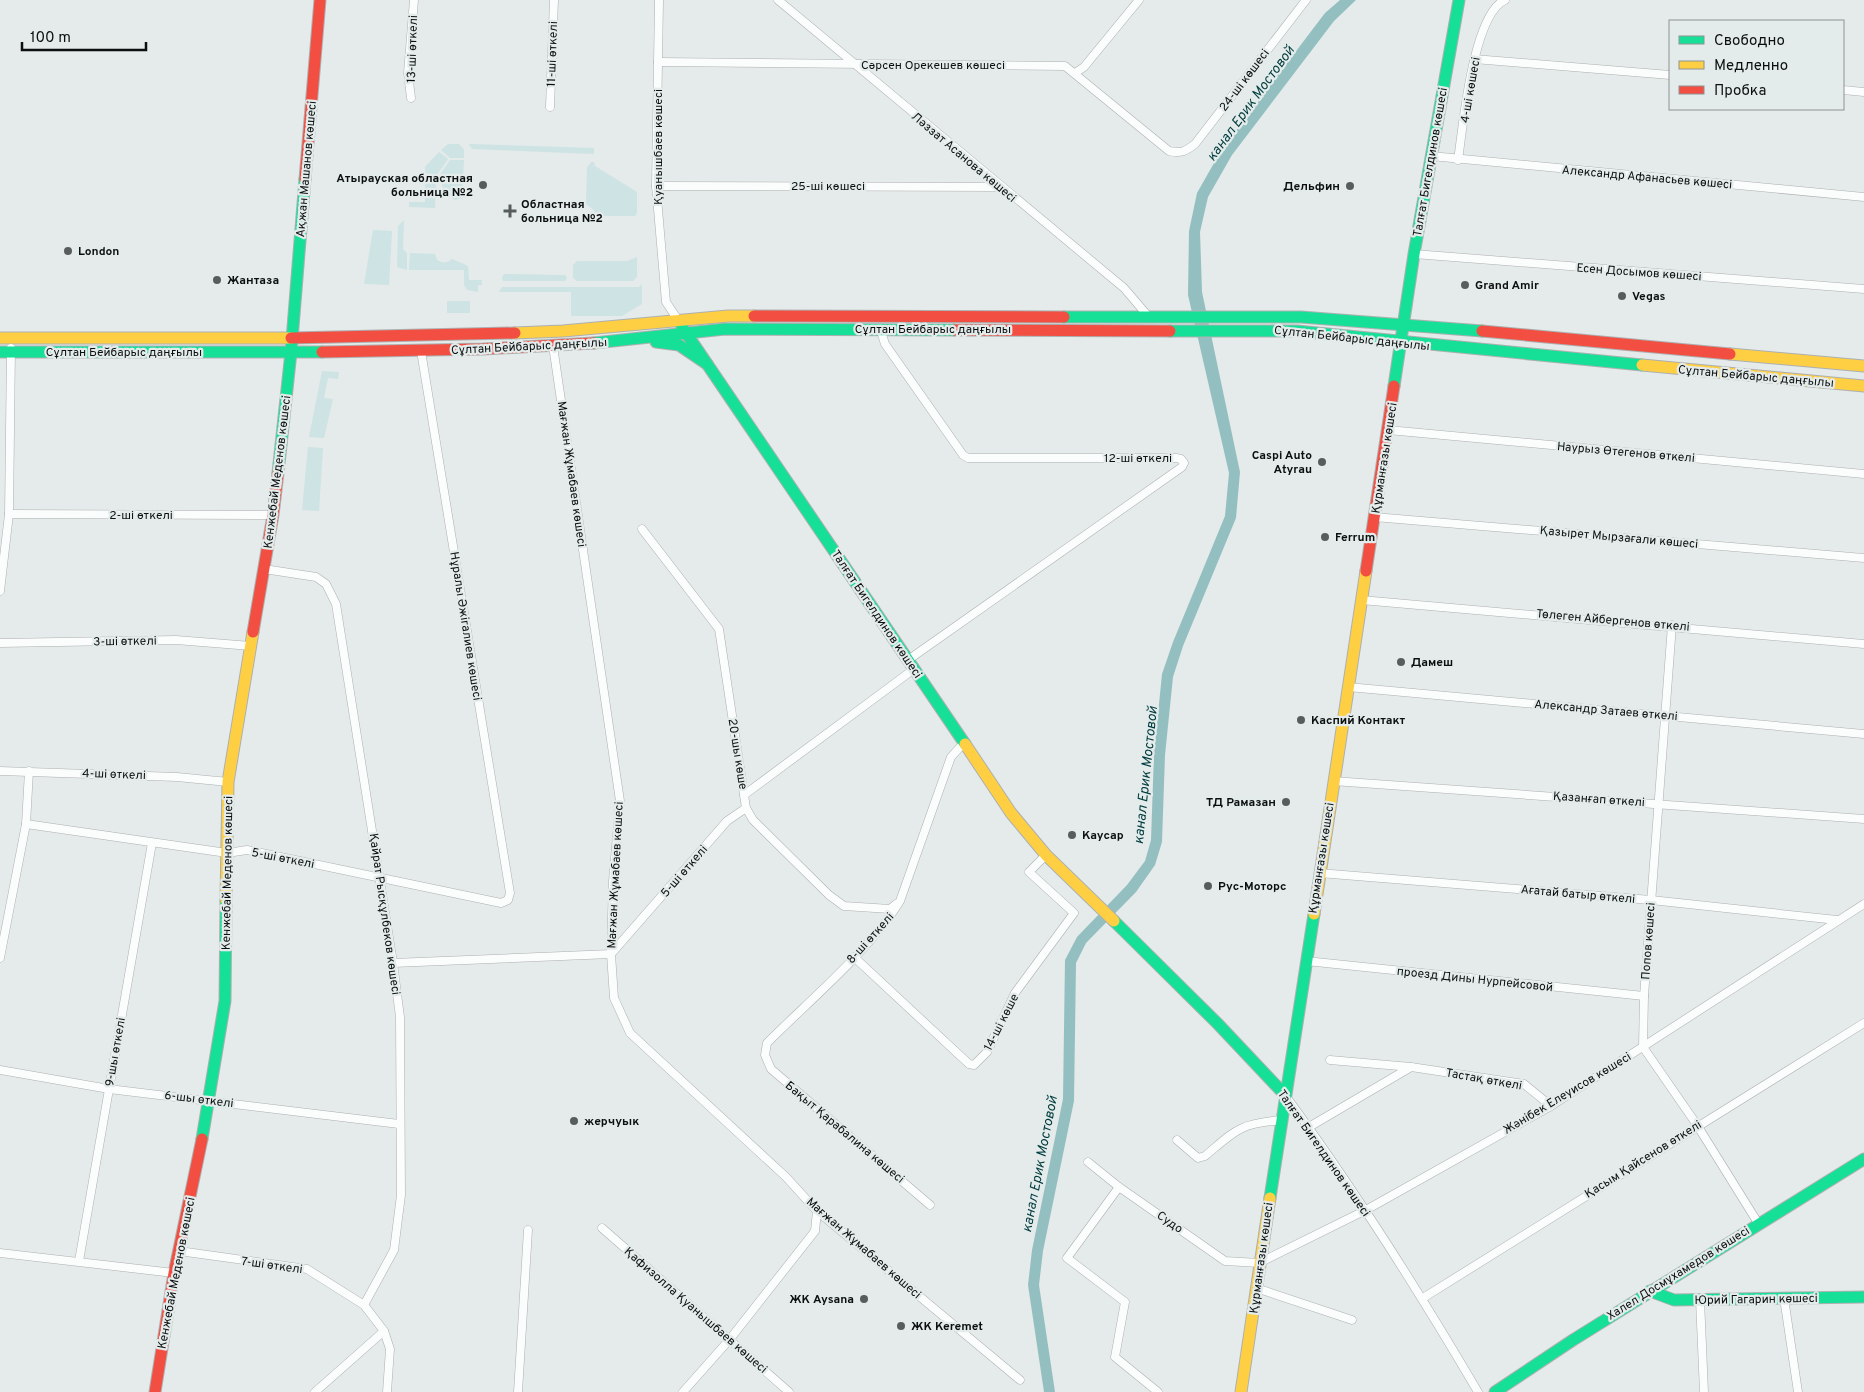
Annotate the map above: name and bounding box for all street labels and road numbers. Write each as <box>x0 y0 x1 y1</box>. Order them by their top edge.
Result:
street label: 13-ші өткелі <box>404 15 422 83</box>
street label: 11-ші өткелі <box>544 21 562 87</box>
street label: 24-ші көшесі <box>1216 46 1273 115</box>
street label: 4-ші көшесі <box>1457 56 1485 124</box>
street label: Сәрсен Орекешев көшесі <box>861 58 1005 74</box>
street label: Талғат Бигелдинов көшесі <box>1410 86 1452 238</box>
street label: Қуанышбаев көшесі <box>651 89 667 205</box>
street label: Ақжан Машанов көшесі <box>293 100 321 238</box>
street label: Ләззат Асанова көшесі <box>908 109 1019 206</box>
street label: Александр Афанасьев көшесі <box>1561 163 1733 193</box>
street label: 25-ші көшесі <box>791 179 865 195</box>
street label: Есен Досымов көшесі <box>1576 261 1702 285</box>
street label: Сұлтан Бейбарыс даңғылы <box>855 322 1011 338</box>
street label: Сұлтан Бейбарыс даңғылы <box>1273 323 1430 355</box>
street label: Сұлтан Бейбарыс даңғылы <box>451 335 608 359</box>
street label: Сұлтан Бейбарыс даңғылы <box>46 345 202 361</box>
street label: Сұлтан Бейбарыс даңғылы <box>1677 362 1834 392</box>
street label: Кенжебай Меденов көшесі <box>261 395 295 550</box>
street label: Мағжан Жұмабаев көшесі <box>553 400 589 548</box>
street label: Құрманғазы көшесі <box>1368 402 1402 515</box>
street label: Наурыз Өтегенов өткелі <box>1556 439 1695 467</box>
street label: 12-ші өткелі <box>1104 451 1172 467</box>
street label: 2-ші өткелі <box>109 508 173 524</box>
street label: Қазырет Мырзағали көшесі <box>1539 523 1699 553</box>
street label: Талғат Бигелдинов көшесі <box>827 547 925 682</box>
street label: Нұралы Әжiгалиев көшесi <box>445 551 485 702</box>
street label: Төлеген Айбергенов өткелі <box>1535 606 1690 636</box>
street label: 3-ші өткелі <box>93 633 157 651</box>
street label: Александр Затаев өткелі <box>1533 697 1678 725</box>
street label: 20-шы көше <box>724 718 751 791</box>
street label: 4-ші өткелі <box>82 766 146 784</box>
street label: Қазанғап өткелі <box>1552 789 1645 811</box>
street label: Кенжебай Меденов көшесі <box>219 796 237 950</box>
street label: Мағжан Жұмабаев көшесі <box>604 801 628 949</box>
street label: Құрманғазы көшесі <box>1305 802 1339 915</box>
street label: Қайрат Рысқұлбеков көшесі <box>365 832 403 996</box>
street label: 5-ші өткелі <box>658 842 712 901</box>
street label: 5-ші өткелі <box>250 845 316 873</box>
street label: Ағатай батыр өткелі <box>1520 882 1636 908</box>
street label: Попов көшесі <box>1638 902 1660 980</box>
street label: 8-ші өткелі <box>844 910 898 968</box>
street label: проезд Дины Нурпейсовой <box>1396 964 1554 996</box>
street label: 14-ші көше <box>981 991 1023 1054</box>
street label: 9-шы өткелі <box>102 1016 130 1088</box>
street label: Жәнібек Елеуисов көшесі <box>1501 1049 1635 1138</box>
street label: Тастақ өткелі <box>1444 1065 1523 1095</box>
street label: Бақыт Қарабалина көшесі <box>781 1078 907 1187</box>
street label: Талғат Бигелдинов көшесі <box>1273 1087 1373 1220</box>
street label: 6-шы өткелі <box>163 1088 234 1112</box>
street label: Қасым Қайсенов өткелі <box>1582 1117 1705 1202</box>
street label: Мағжан Жұмабаев көшесі <box>803 1194 924 1303</box>
street label: Кенжебай Меденов көшесі <box>154 1196 200 1350</box>
street label: Құрманғазы көшесі <box>1246 1202 1278 1315</box>
street label: Судо <box>1153 1208 1186 1238</box>
street label: Халел Досмұхамедов көшесі <box>1604 1223 1753 1324</box>
street label: Қафизолла Қуанышбаев көшесi <box>620 1244 770 1377</box>
street label: 7-ші өткелі <box>240 1254 304 1278</box>
street label: Юрий Гагарин көшесі <box>1694 1291 1818 1309</box>

